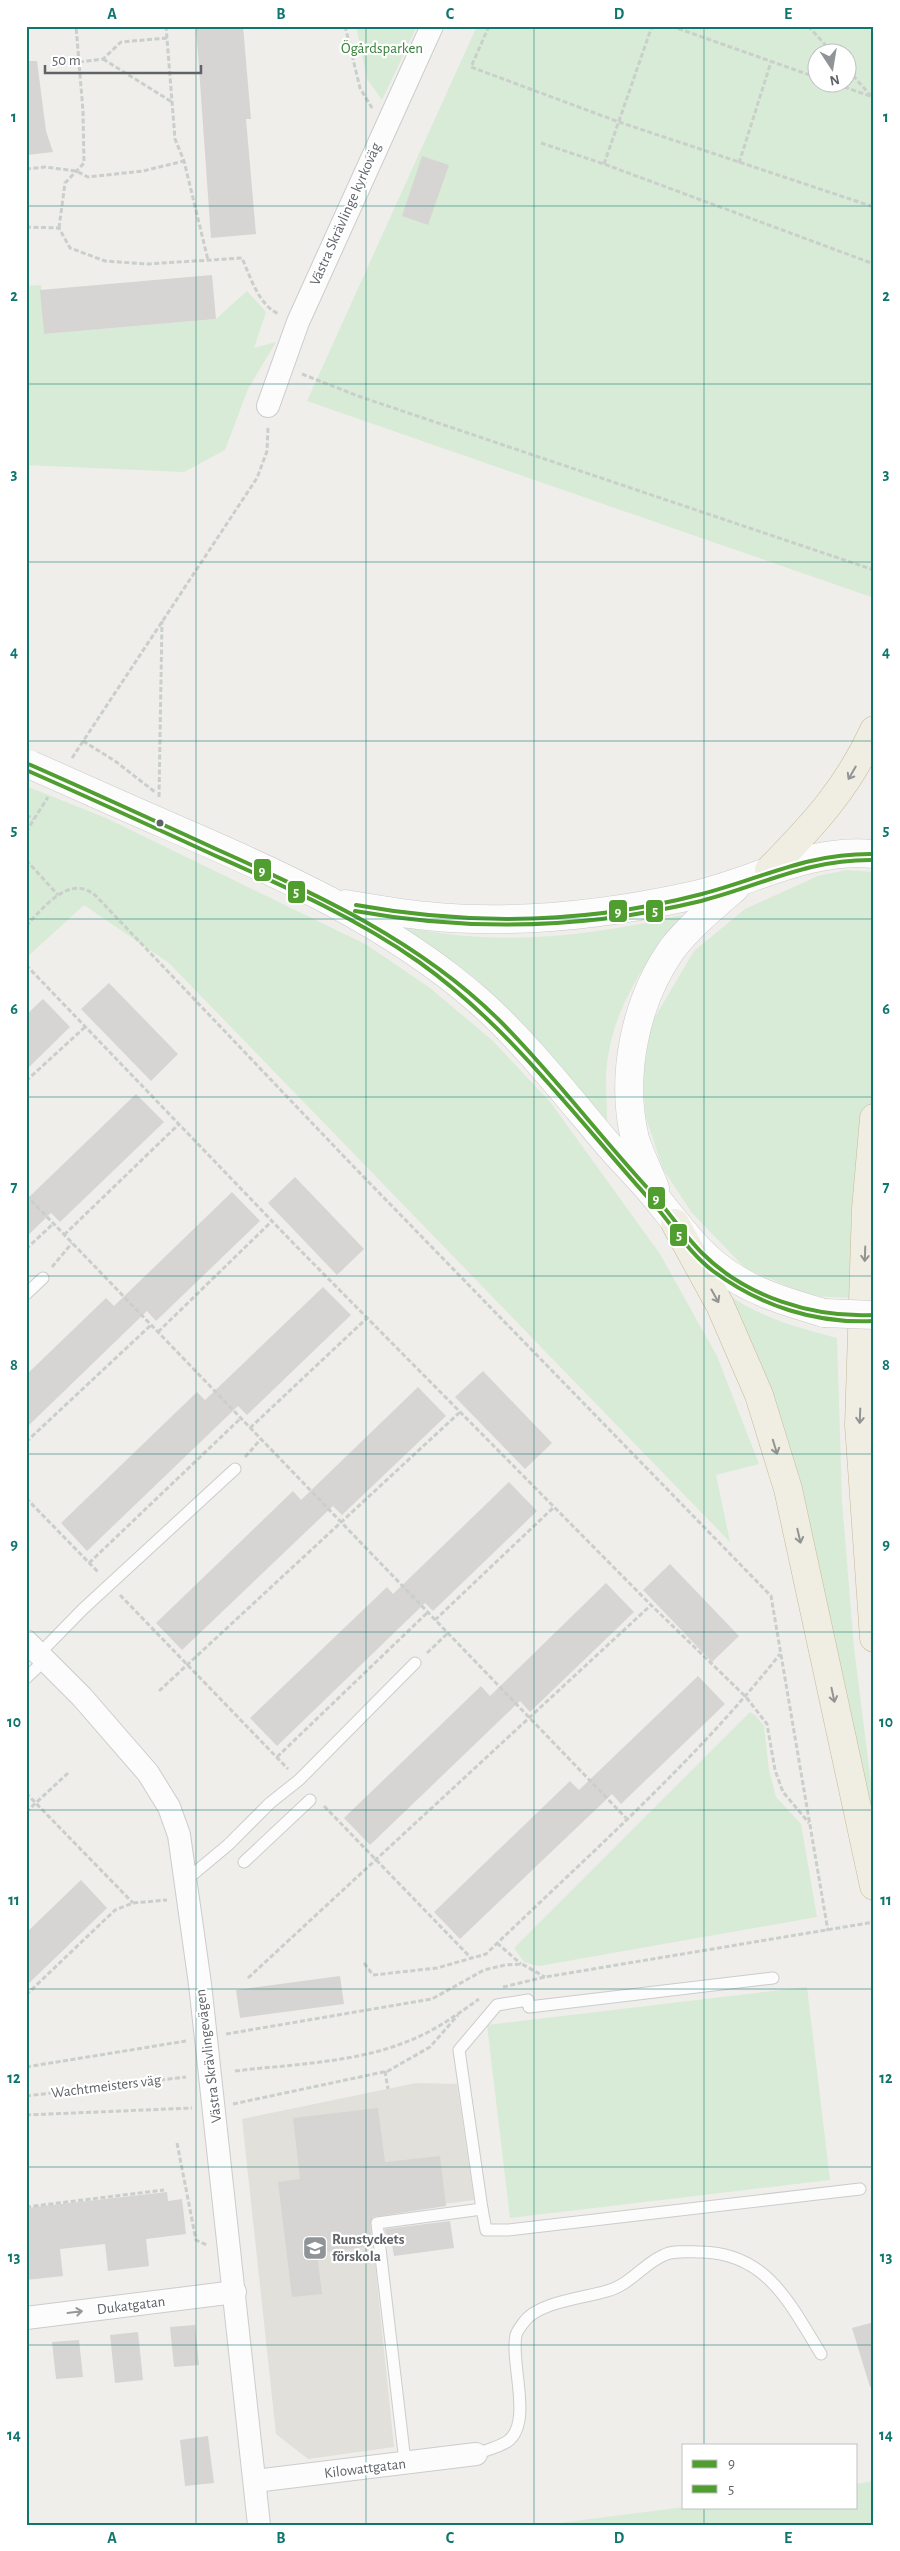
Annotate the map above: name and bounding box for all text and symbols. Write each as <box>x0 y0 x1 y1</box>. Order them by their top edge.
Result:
text: A <box>107 6 117 22</box>
text: B <box>276 6 286 22</box>
text: C <box>446 6 455 22</box>
text: D <box>614 6 625 22</box>
text: E <box>784 6 792 22</box>
park label: Ögårdsparken <box>341 39 423 56</box>
scale bar <box>45 42 201 74</box>
north arrow <box>808 42 858 92</box>
text: 50 m <box>52 53 81 68</box>
text: N <box>828 72 841 88</box>
text: 1 <box>11 109 17 125</box>
text: 1 <box>883 109 889 125</box>
street label: Västra Skrävlinge kyrkoväg <box>307 140 384 288</box>
text: 2 <box>10 288 18 304</box>
text: 2 <box>882 288 890 304</box>
text: 3 <box>11 466 18 482</box>
text: 3 <box>883 466 890 482</box>
text: 4 <box>10 644 18 660</box>
text: 4 <box>882 644 890 660</box>
one-way arrow <box>846 766 856 780</box>
unlabelled marker <box>155 818 165 828</box>
text: 5 <box>11 822 18 838</box>
text: 5 <box>883 822 890 838</box>
line badge: 9 <box>253 858 272 882</box>
text: 9 <box>259 864 266 878</box>
line badge: 5 <box>287 880 306 904</box>
text: 5 <box>293 886 299 900</box>
line badge: 9 <box>608 899 628 923</box>
line badge: 5 <box>645 899 664 923</box>
text: 9 <box>615 905 622 919</box>
text: 5 <box>652 905 658 919</box>
text: 6 <box>10 1001 18 1017</box>
text: 6 <box>882 1001 890 1017</box>
text: 7 <box>11 1179 18 1195</box>
text: 7 <box>883 1179 890 1195</box>
line badge: 9 <box>647 1186 666 1210</box>
text: 9 <box>653 1192 660 1206</box>
line badge: 5 <box>669 1223 688 1247</box>
text: 5 <box>676 1229 682 1243</box>
one-way arrow <box>860 1246 869 1262</box>
one-way arrow <box>711 1288 720 1303</box>
text: 8 <box>10 1357 18 1373</box>
text: 8 <box>882 1357 890 1373</box>
one-way arrow <box>855 1408 864 1424</box>
one-way arrow <box>770 1439 780 1455</box>
one-way arrow <box>795 1528 804 1544</box>
text: 9 <box>10 1536 18 1552</box>
text: 9 <box>882 1536 890 1552</box>
one-way arrow <box>829 1687 838 1703</box>
text: 10 <box>7 1714 21 1730</box>
text: 10 <box>879 1714 893 1730</box>
text: 11 <box>8 1892 20 1908</box>
text: 11 <box>880 1892 892 1908</box>
street label: Västra Skrävlingevägen <box>193 1988 224 2124</box>
text: 12 <box>7 2070 21 2086</box>
text: 12 <box>879 2070 893 2086</box>
street label: Wachtmeisters väg <box>50 2072 163 2101</box>
place label: Runstyckets förskola <box>332 2232 405 2264</box>
school or university icon: Runstyckets förskola <box>302 2235 328 2261</box>
text: 13 <box>8 2249 20 2265</box>
text: 13 <box>880 2249 892 2265</box>
street label: Dukatgatan <box>96 2294 166 2317</box>
one-way arrow <box>66 2307 82 2317</box>
text: 14 <box>7 2427 21 2443</box>
text: 14 <box>879 2427 893 2443</box>
legend <box>682 2444 858 2508</box>
street label: Kilowattgatan <box>323 2456 407 2481</box>
text: 9 <box>728 2456 735 2471</box>
text: 5 <box>728 2482 734 2497</box>
text: A <box>107 2530 117 2546</box>
text: B <box>276 2530 286 2546</box>
text: C <box>446 2530 455 2546</box>
text: D <box>614 2530 625 2546</box>
text: E <box>784 2530 792 2546</box>

